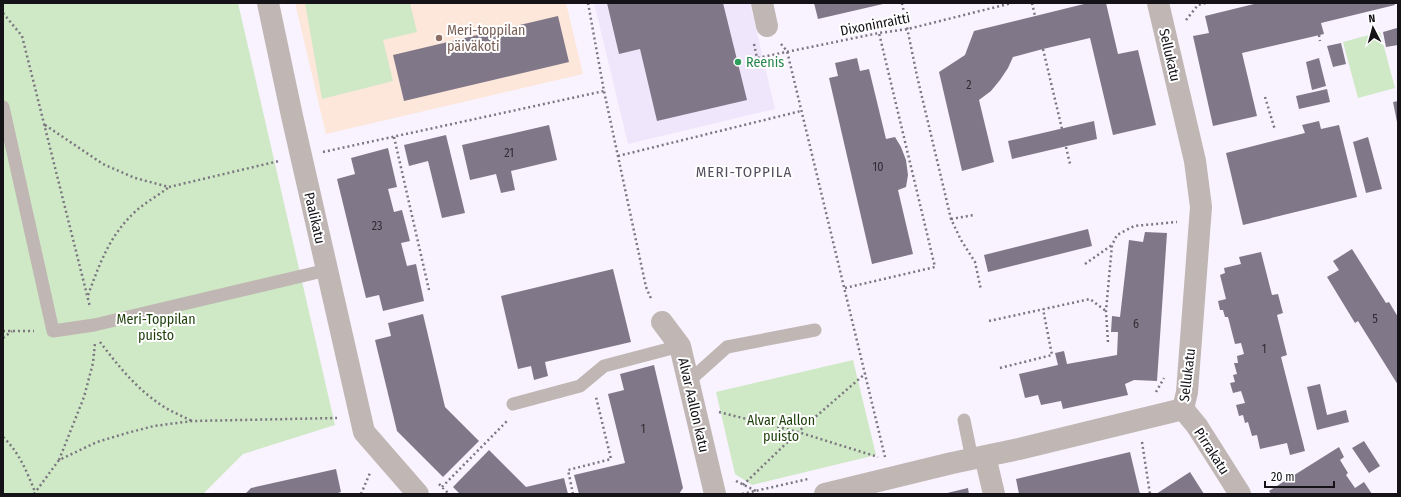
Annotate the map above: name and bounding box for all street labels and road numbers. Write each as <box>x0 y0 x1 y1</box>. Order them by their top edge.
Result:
street label: Dixoninraitti <box>839 9 911 40</box>
street label: Sellukatu <box>1155 27 1184 83</box>
street label: Paalikatu <box>300 191 329 246</box>
street label: Sellukatu <box>1176 347 1199 403</box>
street label: Alvar Aallon katu <box>674 356 713 454</box>
street label: Pirrakatu <box>1190 425 1233 478</box>

